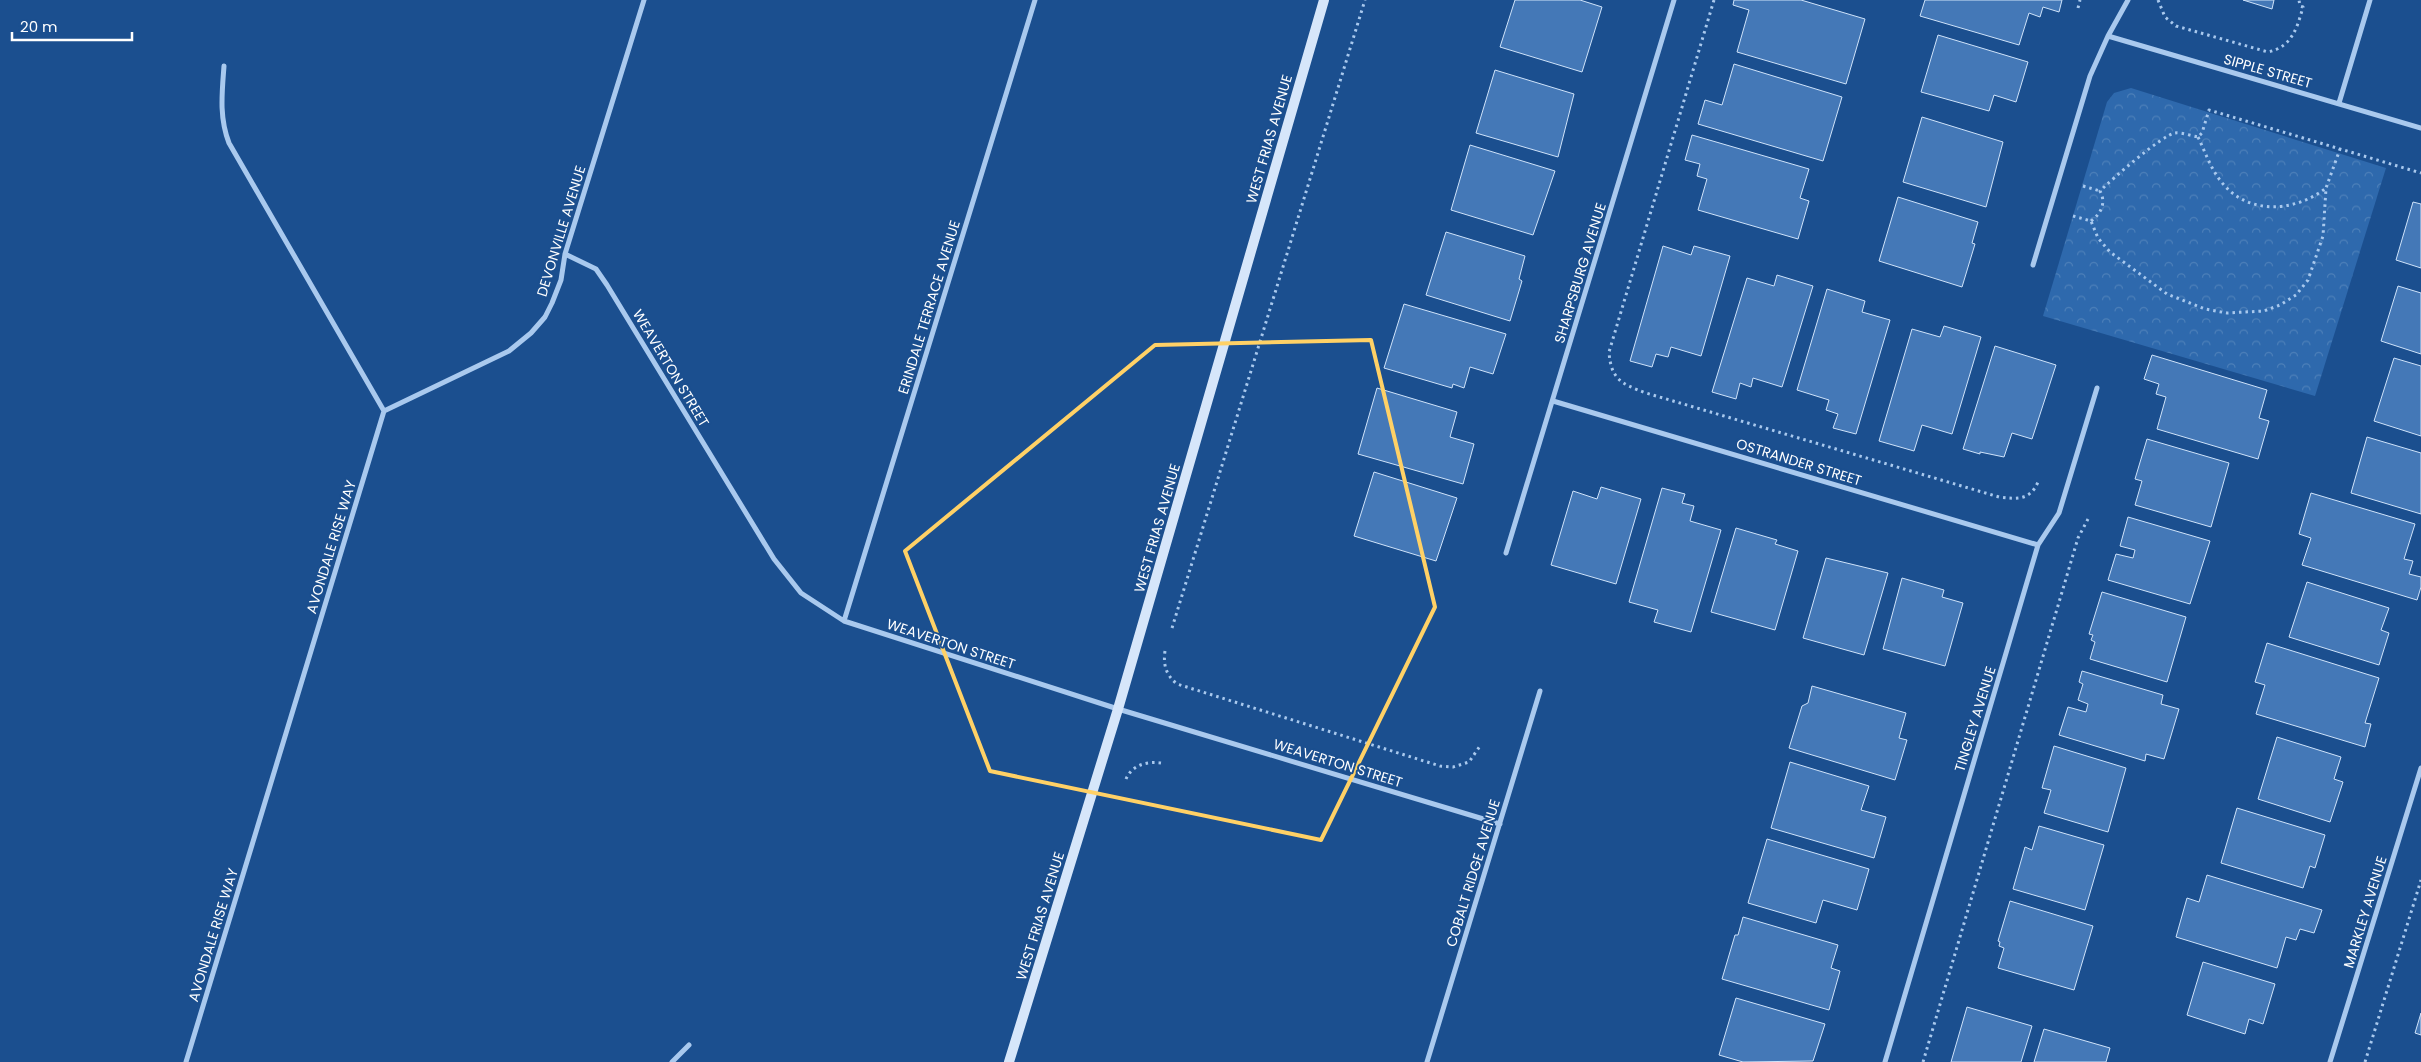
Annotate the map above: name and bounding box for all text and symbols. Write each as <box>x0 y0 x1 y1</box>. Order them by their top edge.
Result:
scale bar <box>12 10 132 42</box>
text: 20 m <box>20 16 58 37</box>
street label: SIPPLE STREET <box>2221 49 2315 93</box>
street label: WEST FRIAS AVENUE <box>1241 72 1297 206</box>
street label: DEVONVILLE AVENUE <box>532 163 590 299</box>
street label: SHARPSBURG AVENUE <box>1549 200 1611 346</box>
street label: ERINDALE TERRACE AVENUE <box>893 218 965 396</box>
street label: WEAVERTON STREET <box>628 305 714 431</box>
street label: OSTRANDER STREET <box>1734 433 1865 491</box>
street label: WEST FRIAS AVENUE <box>1129 461 1185 595</box>
street label: AVONDALE RISE WAY <box>301 478 361 616</box>
street label: WEAVERTON STREET <box>884 614 1018 674</box>
street label: TINGLEY AVENUE <box>1949 664 2001 774</box>
street label: WEAVERTON STREET <box>1271 734 1405 792</box>
street label: COBALT RIDGE AVENUE <box>1441 797 1505 949</box>
street label: WEST FRIAS AVENUE <box>1011 849 1069 983</box>
street label: MARKLEY AVENUE <box>2338 854 2392 970</box>
street label: AVONDALE RISE WAY <box>183 866 243 1004</box>

